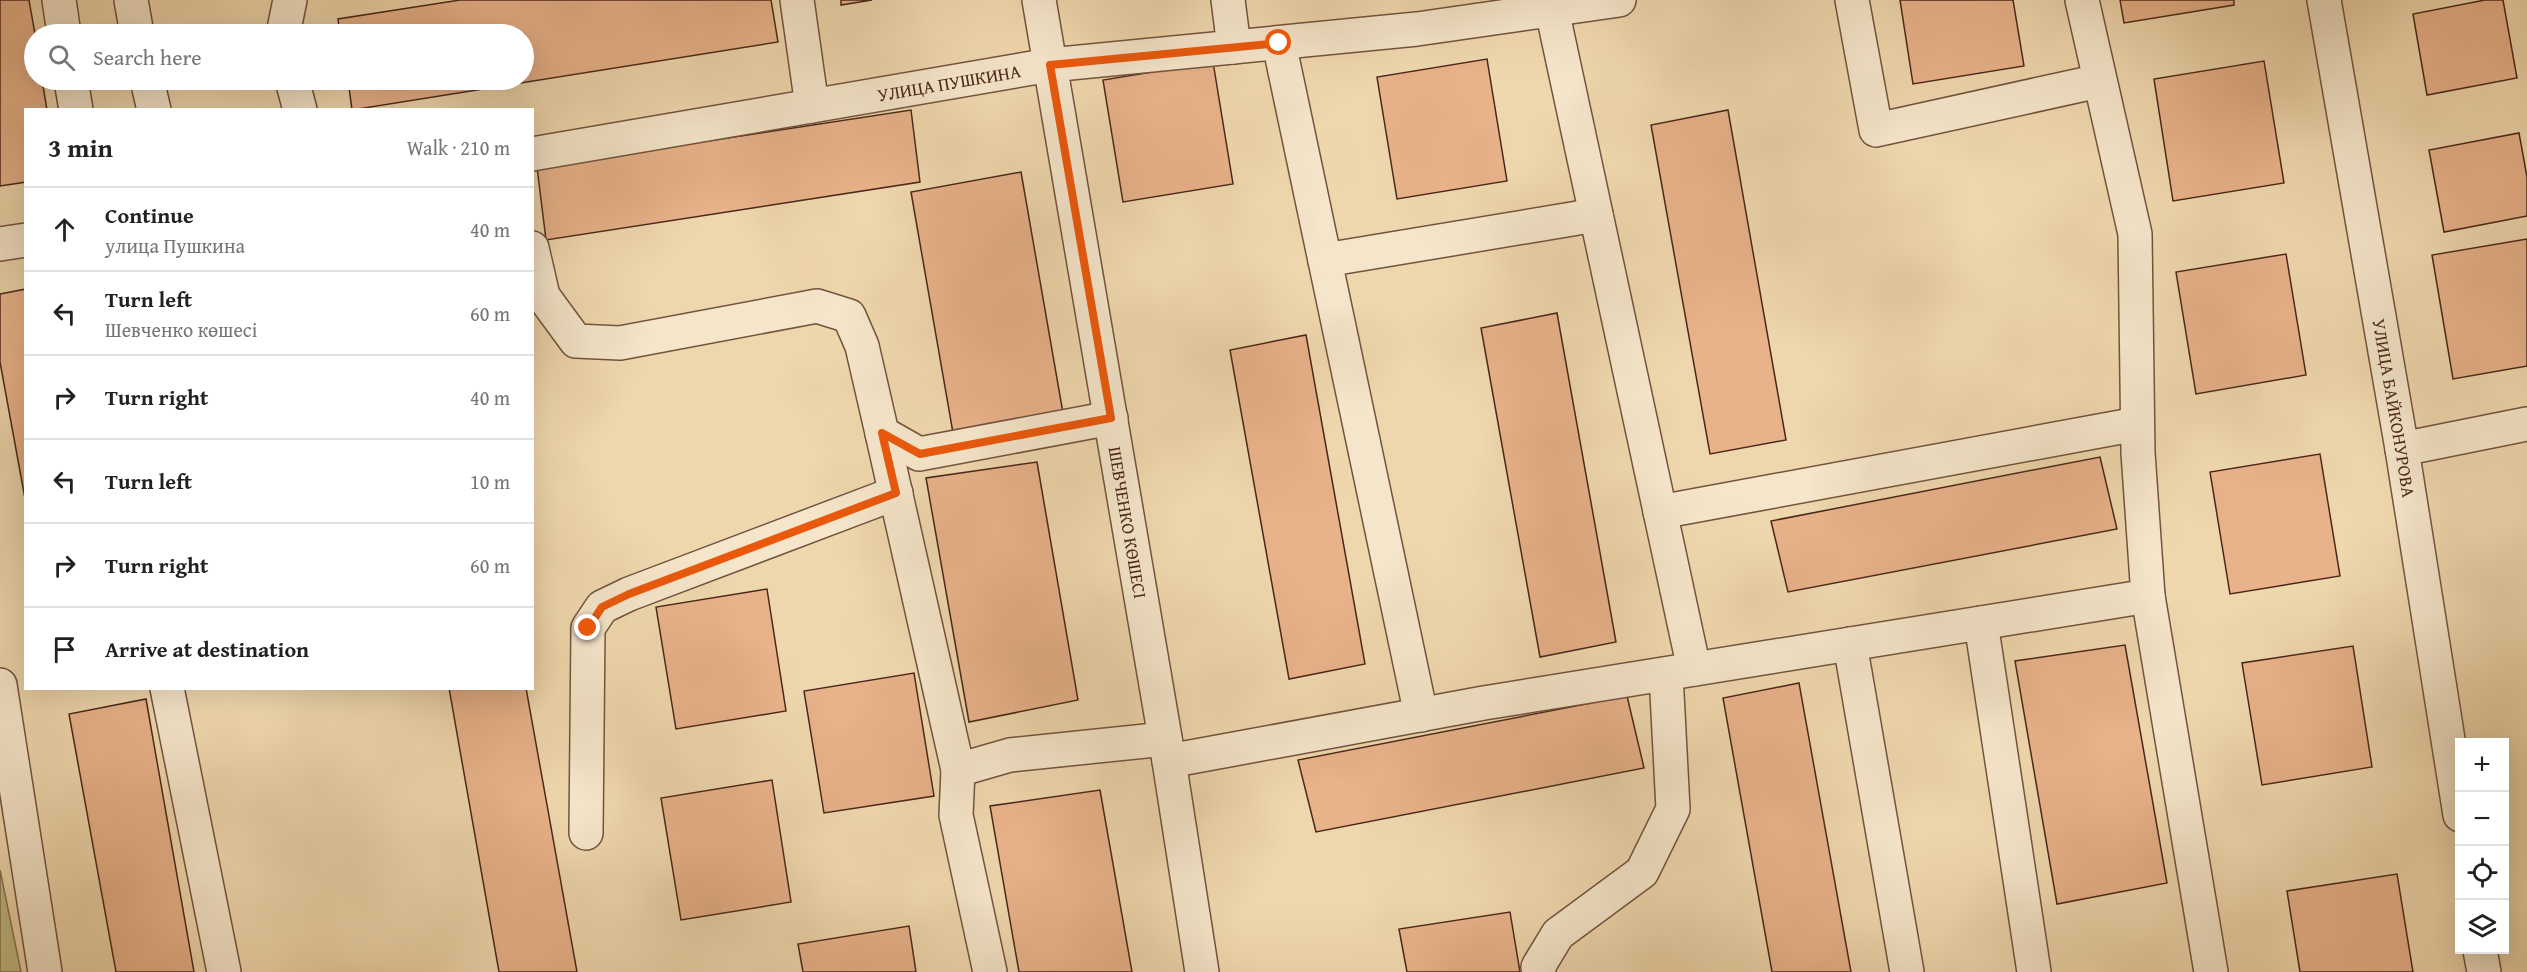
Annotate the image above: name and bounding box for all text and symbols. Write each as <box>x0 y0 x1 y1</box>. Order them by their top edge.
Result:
search box <box>24 24 534 90</box>
route start <box>1265 29 1291 55</box>
icon: search <box>45 41 78 74</box>
text: Search here <box>93 41 202 73</box>
street label: УЛИЦА ПУШКИНА <box>875 57 1023 108</box>
text: 3 min <box>48 128 113 167</box>
text: Walk · 210 m <box>407 133 510 162</box>
text: Continue <box>105 199 194 231</box>
icon: ahead <box>48 213 81 246</box>
text: 40 m <box>470 215 510 244</box>
text: улица Пушкина <box>105 231 245 260</box>
text: Turn left <box>105 283 192 315</box>
icon: left <box>48 297 81 330</box>
text: 60 m <box>470 299 510 328</box>
text: Шевченко көшесі <box>105 315 257 344</box>
street label: УЛИЦА БАЙКОНУРОВА <box>2366 316 2423 499</box>
icon: right <box>48 381 81 414</box>
text: Turn right <box>105 381 208 413</box>
text: 40 m <box>470 383 510 412</box>
street label: ШЕВЧЕНКО КӨШЕСІ <box>1102 444 1155 601</box>
icon: left <box>48 465 81 498</box>
text: Turn left <box>105 465 192 497</box>
text: 10 m <box>470 467 510 496</box>
icon: right <box>48 549 81 582</box>
text: Turn right <box>105 549 208 581</box>
text: 60 m <box>470 551 510 580</box>
route end <box>574 614 600 640</box>
icon: arrive <box>48 633 81 666</box>
text: Arrive at destination <box>105 633 309 665</box>
map controls <box>2455 738 2509 954</box>
button: + <box>2455 738 2509 792</box>
button: − <box>2455 792 2509 846</box>
button: locate <box>2455 846 2509 900</box>
button: layers <box>2455 900 2509 954</box>

